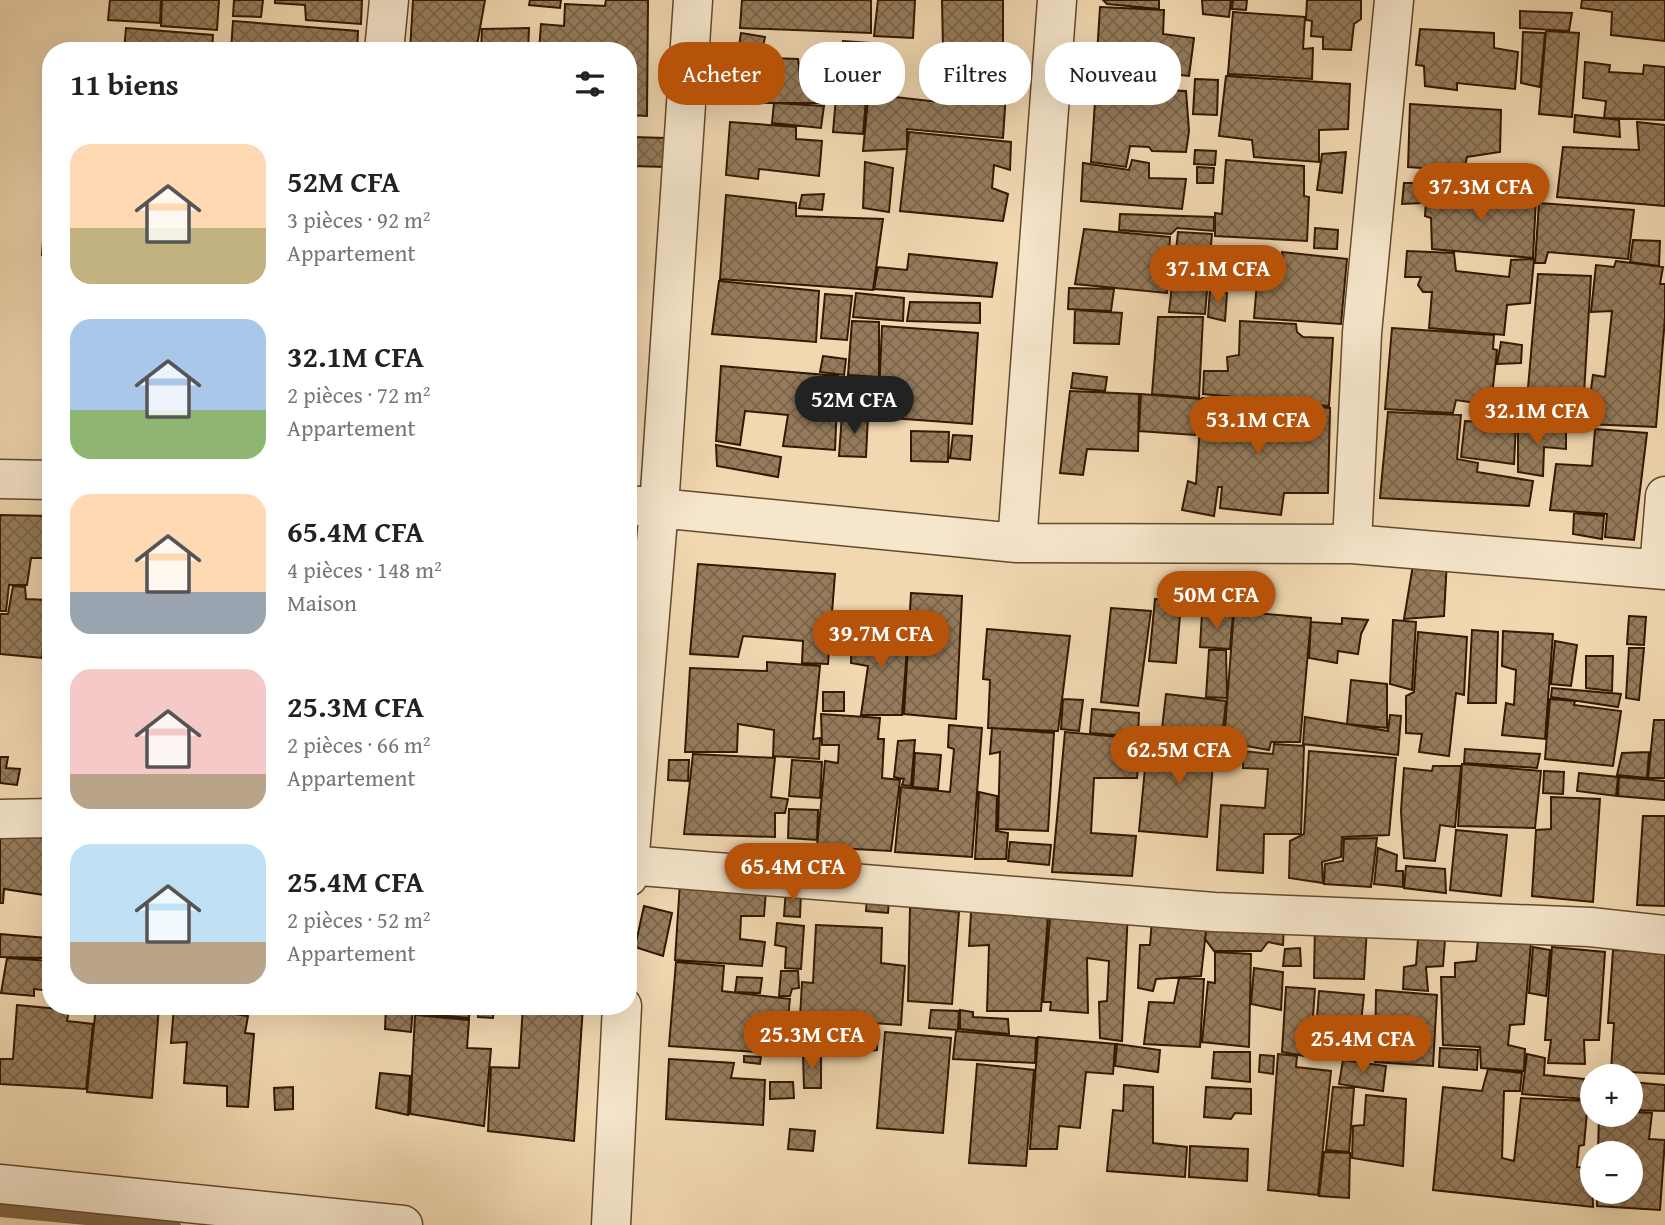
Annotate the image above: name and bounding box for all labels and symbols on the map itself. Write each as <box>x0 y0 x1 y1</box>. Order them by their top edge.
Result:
pin: 37.3M CFA <box>1401 164 1561 223</box>
pin: 37.1M CFA <box>1138 246 1298 305</box>
pin: 52M CFA <box>789 376 919 436</box>
pin: 32.1M CFA <box>1457 388 1617 447</box>
pin: 53.1M CFA <box>1178 396 1338 456</box>
pin: 50M CFA <box>1151 572 1281 631</box>
pin: 39.7M CFA <box>801 610 961 670</box>
pin: 62.5M CFA <box>1099 726 1259 786</box>
pin: 65.4M CFA <box>713 844 873 903</box>
pin: 25.3M CFA <box>732 1012 892 1071</box>
pin: 25.4M CFA <box>1283 1016 1443 1075</box>

